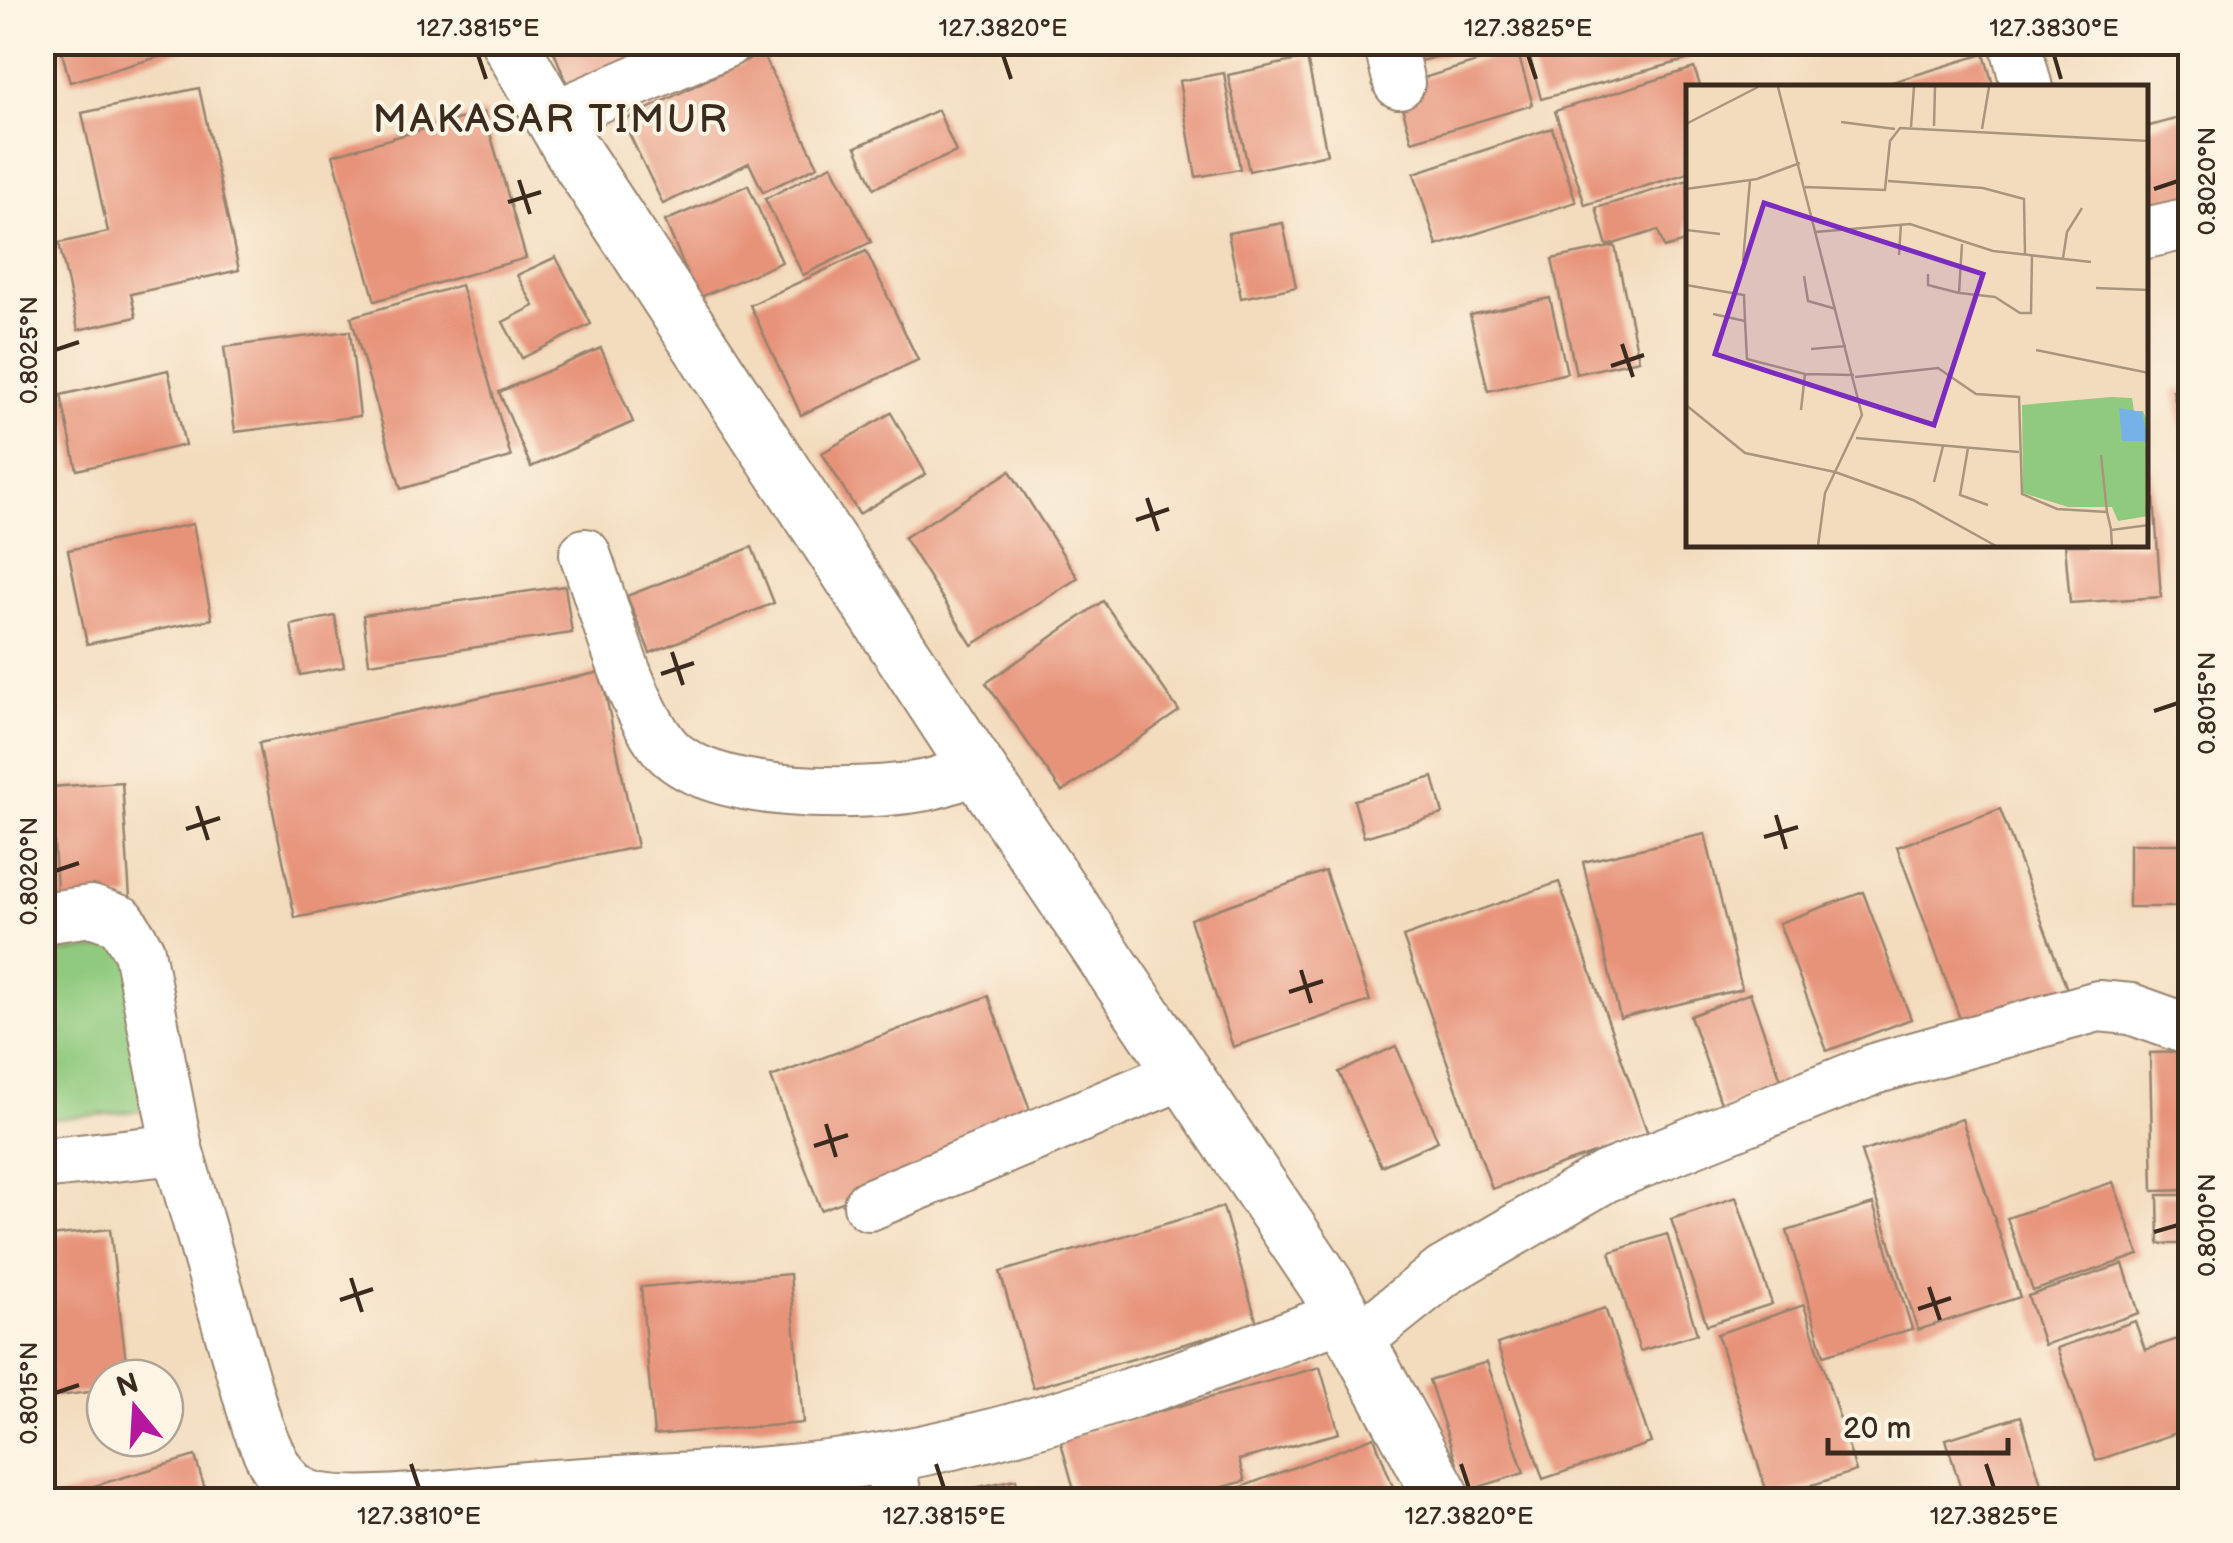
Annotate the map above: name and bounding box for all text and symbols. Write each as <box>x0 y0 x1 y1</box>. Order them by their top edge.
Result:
text: 127.3815°E <box>416 13 540 44</box>
text: 127.3820°E <box>939 13 1067 44</box>
text: 127.3825°E <box>1464 13 1592 44</box>
text: 127.3830°E <box>1989 13 2119 44</box>
inset map <box>1686 85 2148 548</box>
district label: MAKASAR TIMUR <box>372 96 730 144</box>
text: 0.8020°N <box>2192 127 2223 235</box>
text: 0.8025°N <box>14 296 45 404</box>
text: 0.8015°N <box>2192 652 2223 754</box>
text: 0.8020°N <box>14 817 45 925</box>
text: 0.8010°N <box>2192 1173 2223 1277</box>
text: 0.8015°N <box>14 1342 45 1444</box>
north arrow <box>85 1358 185 1458</box>
text: N <box>113 1367 143 1405</box>
scale bar <box>1828 1393 2008 1455</box>
text: 20 m <box>1843 1411 1911 1447</box>
text: 127.3810°E <box>357 1501 481 1532</box>
text: 127.3815°E <box>882 1501 1006 1532</box>
text: 127.3820°E <box>1405 1501 1533 1532</box>
text: 127.3825°E <box>1930 1501 2058 1532</box>

